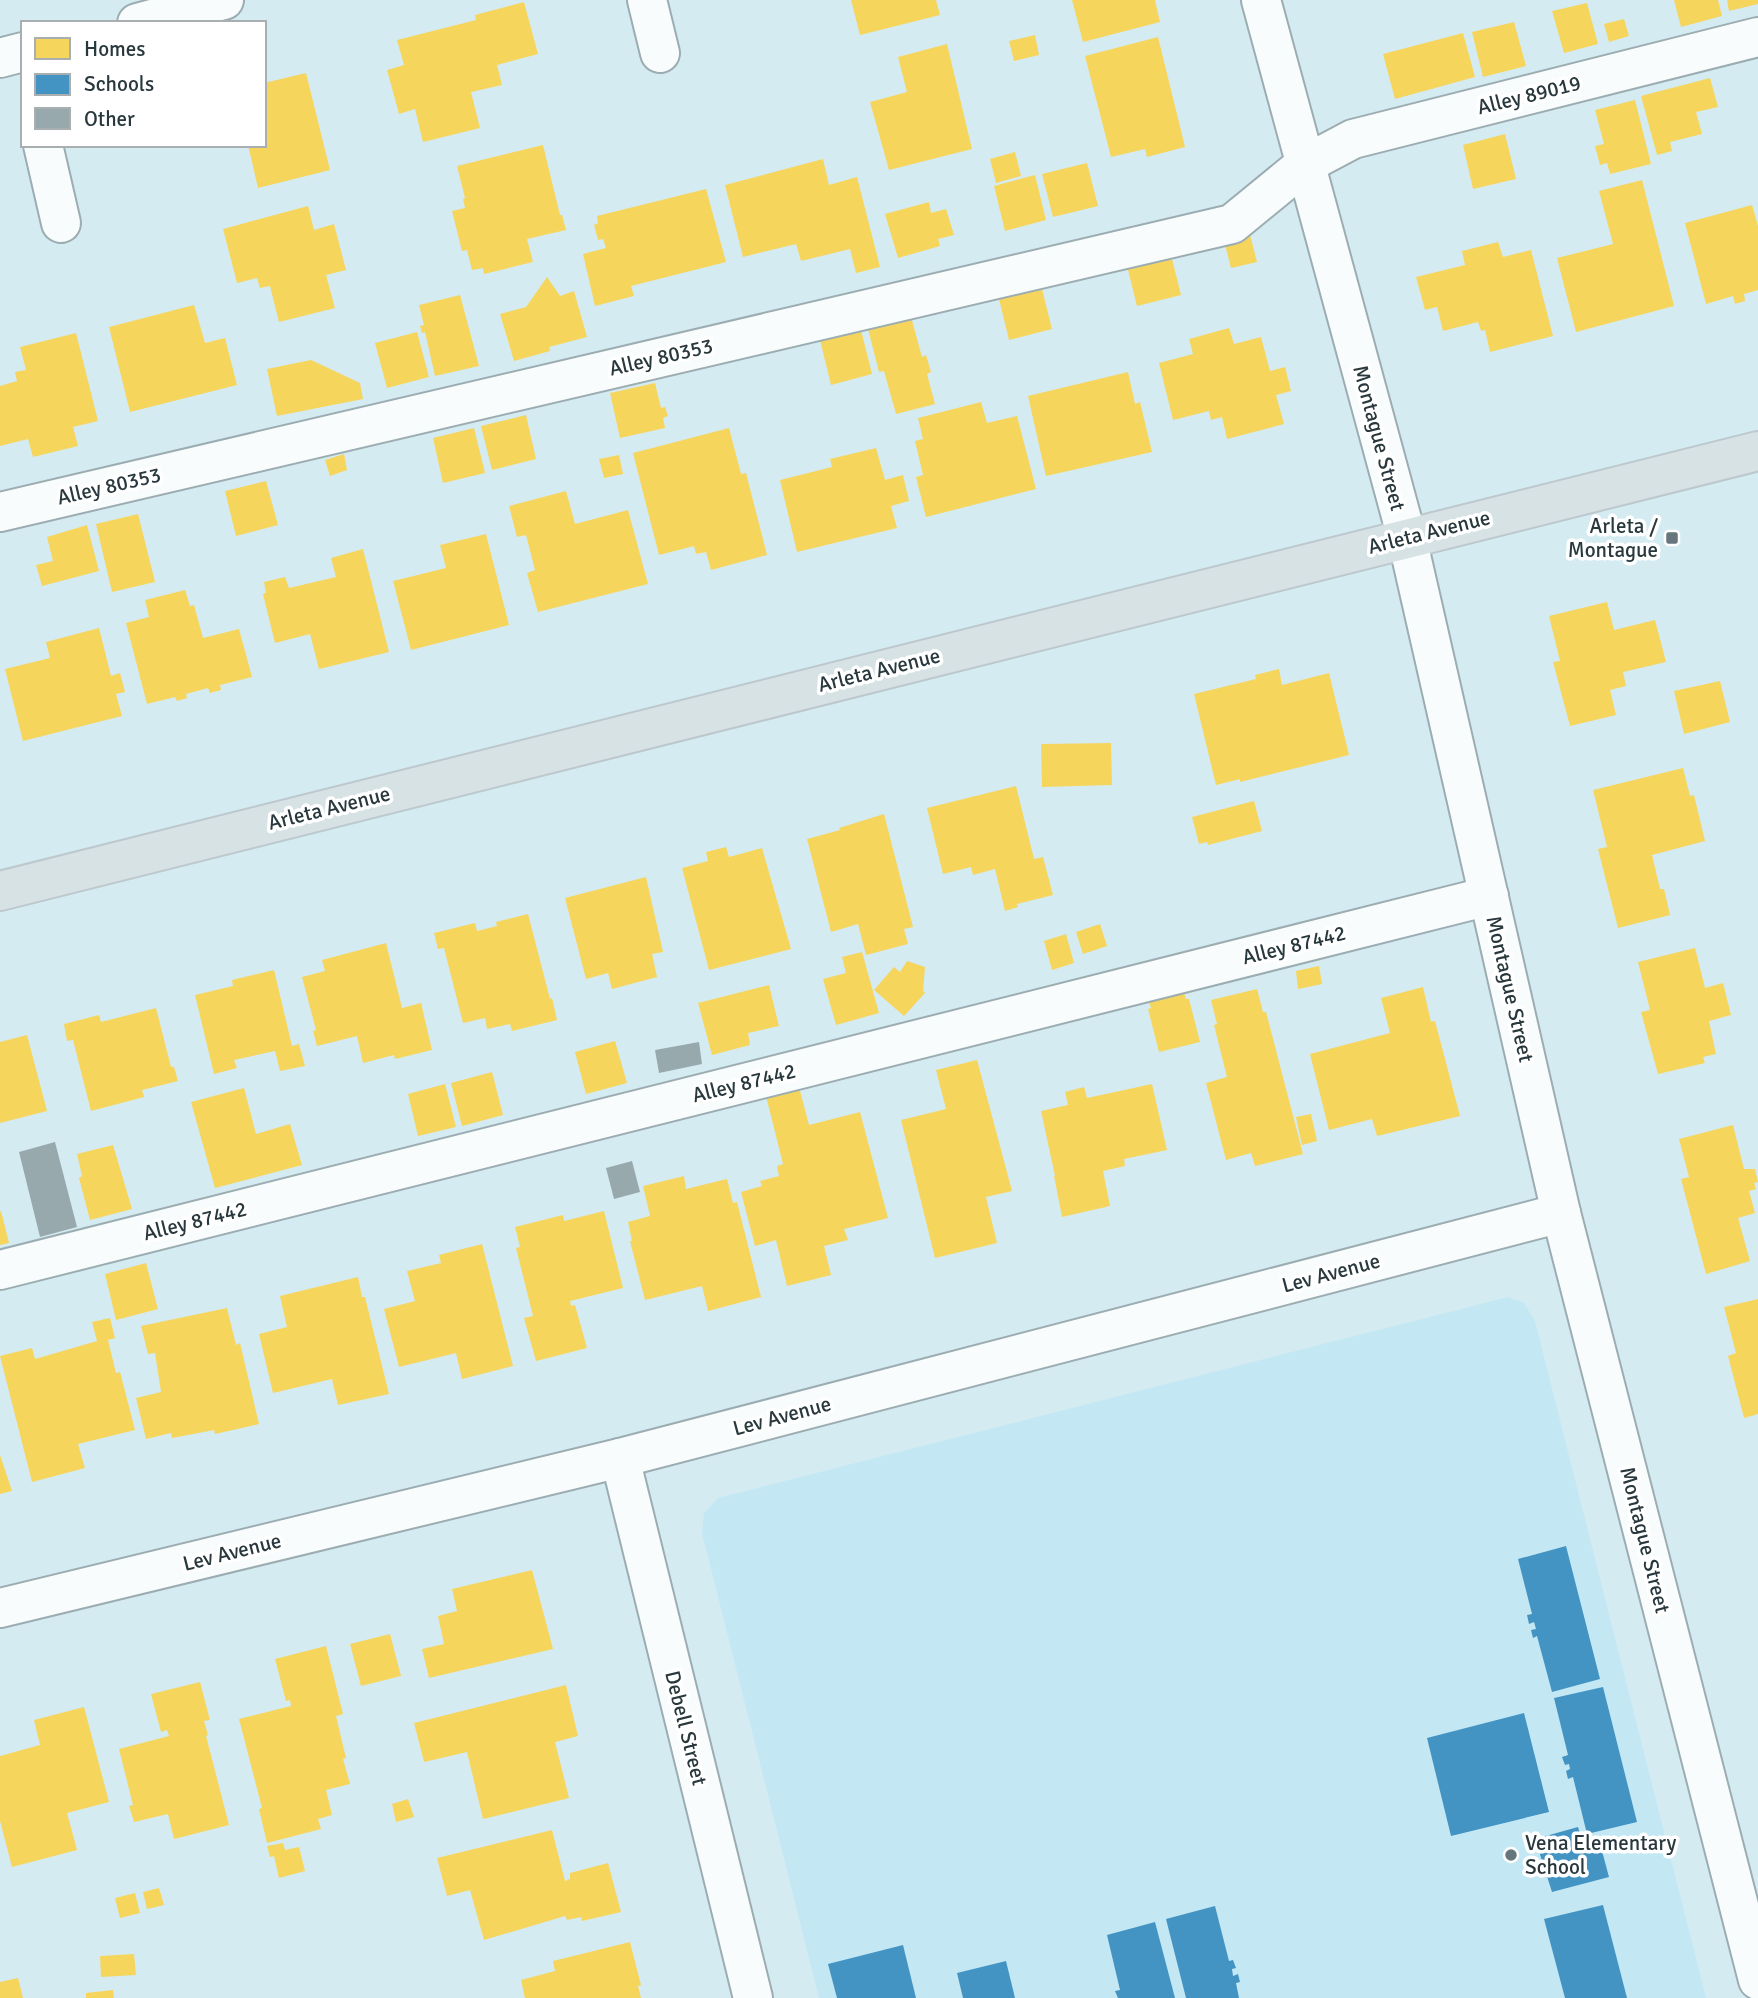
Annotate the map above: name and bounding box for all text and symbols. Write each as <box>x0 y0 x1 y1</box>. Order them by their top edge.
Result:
legend <box>21 21 266 147</box>
text: Homes <box>84 36 146 62</box>
street label: Alley 89019 <box>1474 70 1584 120</box>
text: Schools <box>84 71 154 97</box>
text: Other <box>84 106 135 132</box>
street label: Alley 80353 <box>606 332 716 382</box>
street label: Montague Street <box>1347 362 1411 514</box>
street label: Alley 80353 <box>54 461 164 511</box>
street label: Arleta Avenue <box>1365 504 1493 560</box>
place label: Arleta / Montague <box>1568 513 1658 563</box>
marker: Arleta / Montague <box>1664 530 1680 546</box>
street label: Arleta Avenue <box>815 642 943 698</box>
street label: Arleta Avenue <box>265 780 393 836</box>
street label: Montague Street <box>1481 913 1539 1065</box>
street label: Alley 87442 <box>1239 920 1349 970</box>
street label: Alley 87442 <box>689 1058 799 1108</box>
street label: Alley 87442 <box>140 1196 250 1246</box>
street label: Lev Avenue <box>1279 1247 1383 1299</box>
street label: Lev Avenue <box>730 1390 834 1442</box>
street label: Montague Street <box>1614 1464 1676 1616</box>
street label: Lev Avenue <box>180 1527 284 1577</box>
street label: Debell Street <box>659 1668 713 1788</box>
place label: Vena Elementary School <box>1525 1830 1677 1880</box>
marker: Vena Elementary School <box>1503 1847 1519 1863</box>

